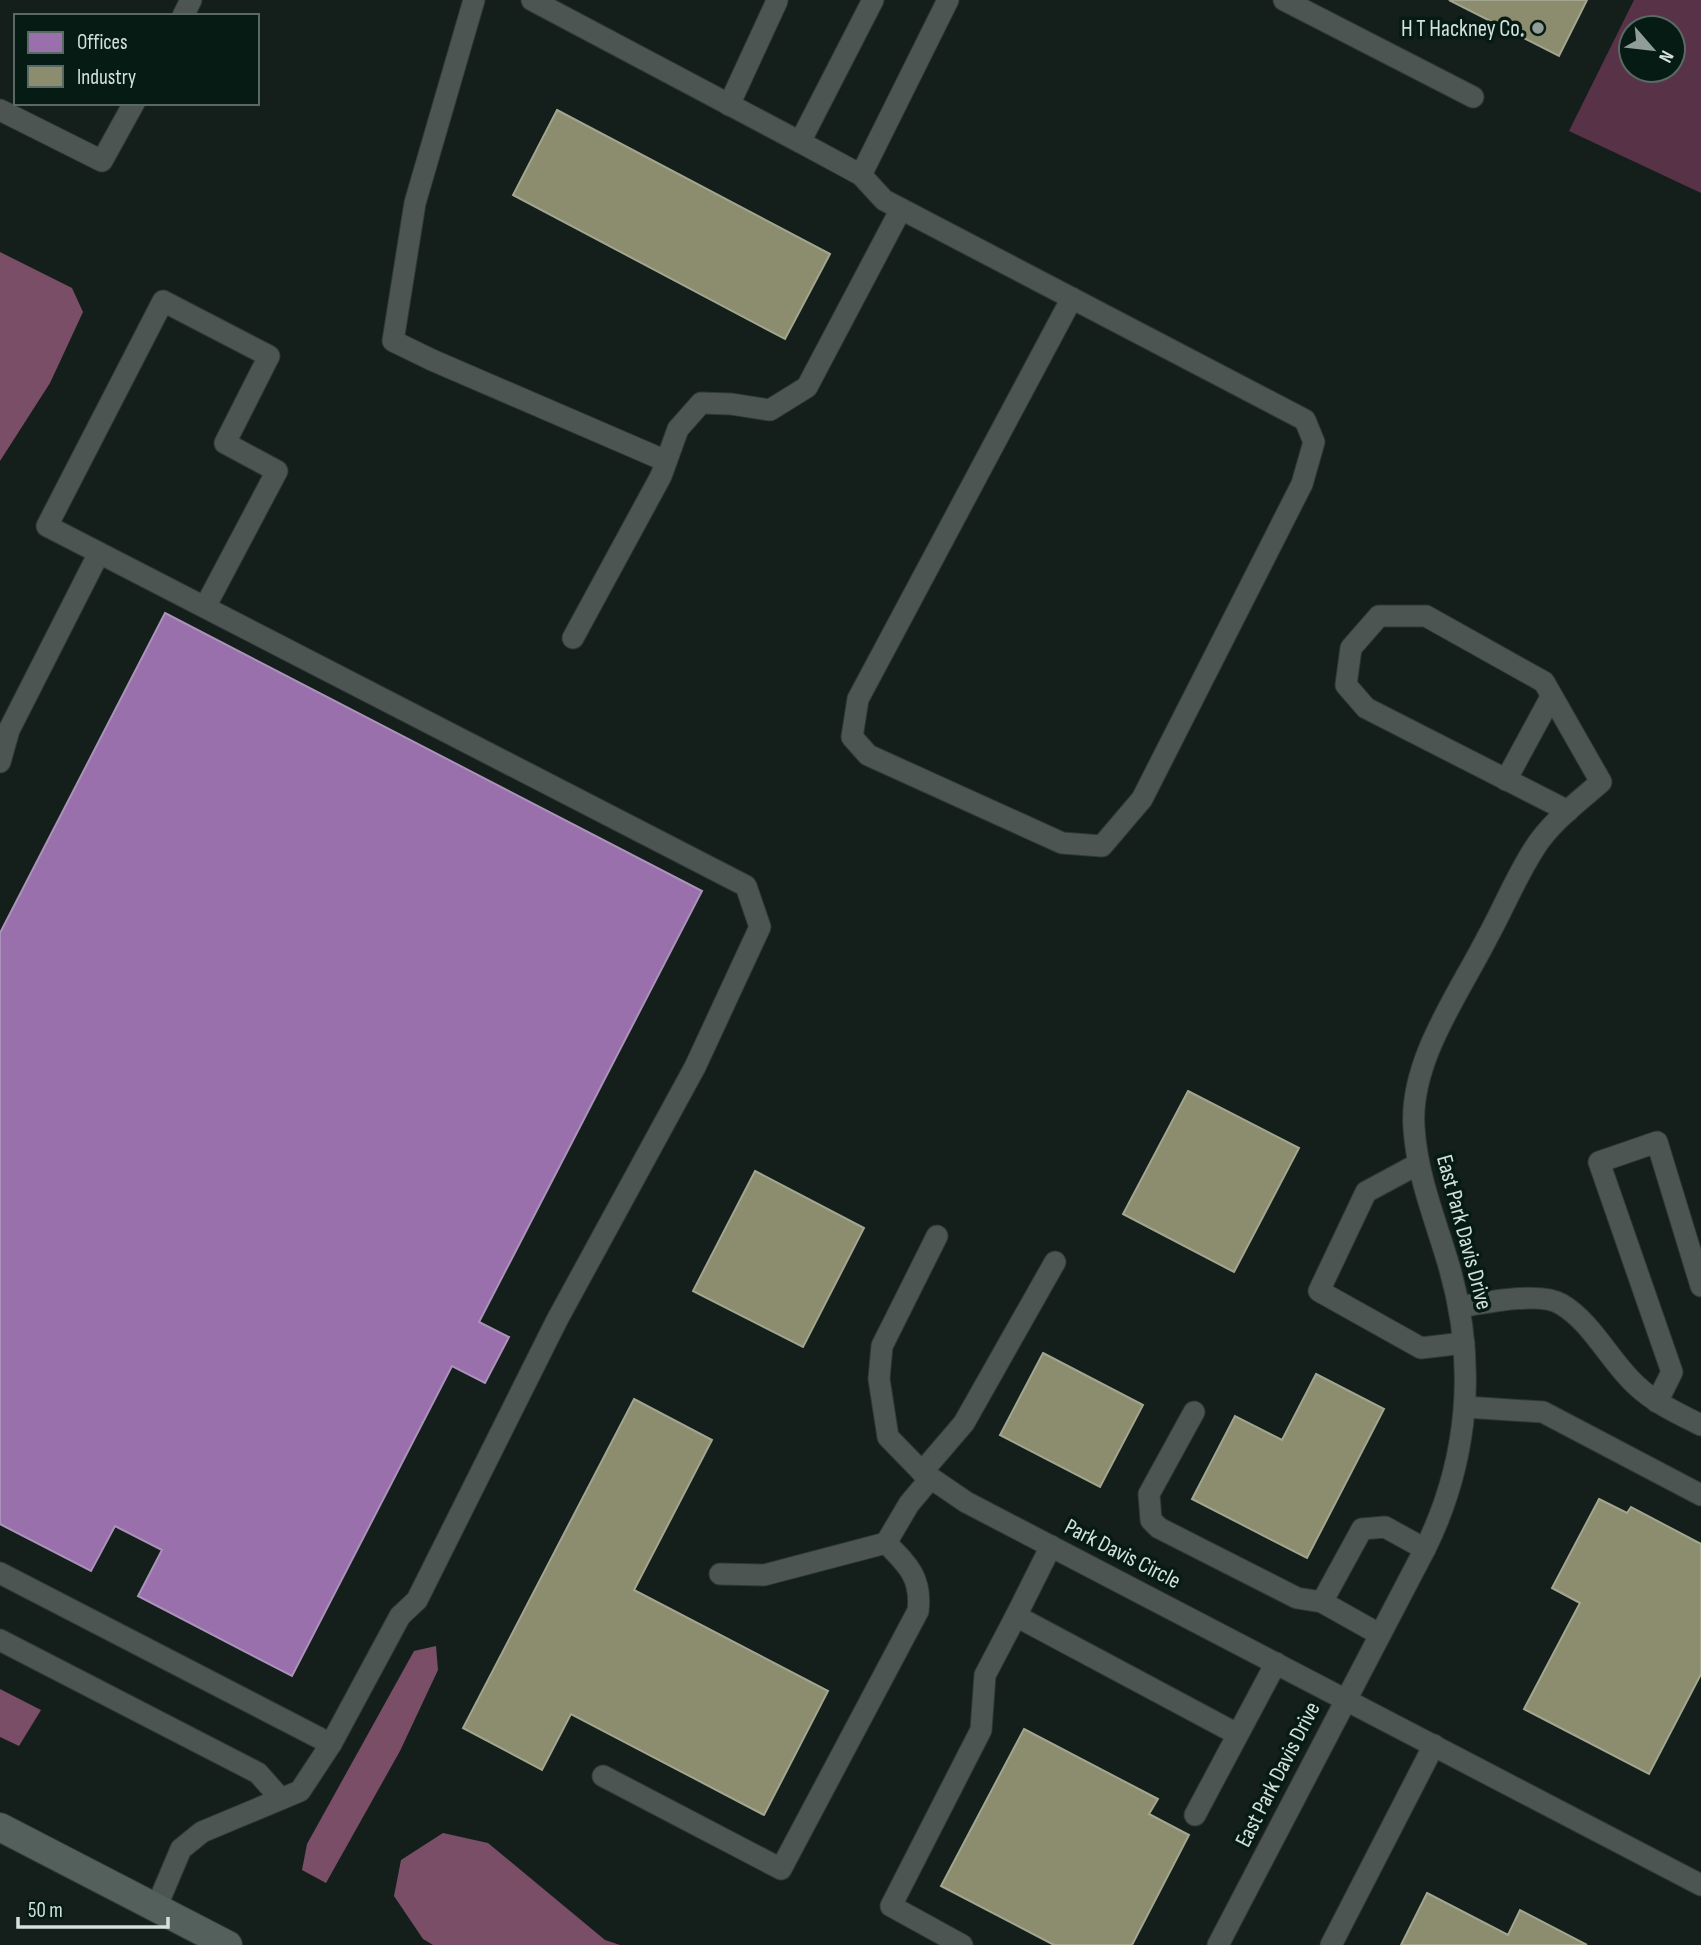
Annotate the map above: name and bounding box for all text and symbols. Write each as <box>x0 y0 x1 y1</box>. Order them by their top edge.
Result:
legend <box>14 14 259 105</box>
north arrow <box>1617 14 1687 84</box>
place label: H T Hackney Co. <box>1401 15 1524 43</box>
marker: H T Hackney Co. <box>1530 20 1546 36</box>
text: Offices <box>77 30 128 55</box>
text: N <box>1653 46 1678 66</box>
text: Industry <box>77 65 136 90</box>
street label: East Park Davis Drive <box>1430 1152 1498 1313</box>
street label: Park Davis Circle <box>1060 1513 1185 1595</box>
street label: East Park Davis Drive <box>1229 1697 1327 1852</box>
scale bar <box>18 1885 168 1929</box>
text: 50 m <box>28 1898 63 1923</box>

